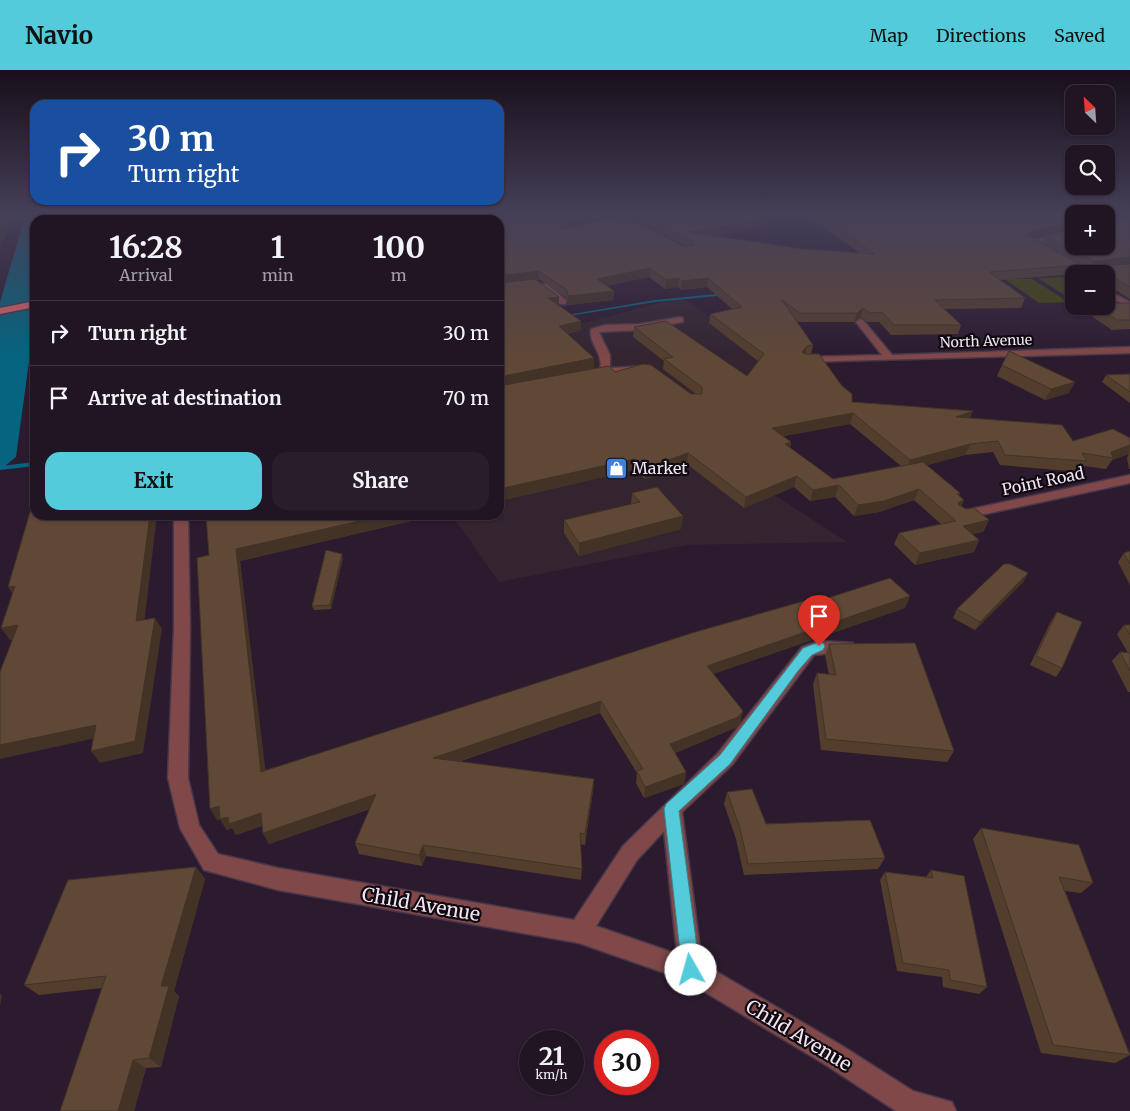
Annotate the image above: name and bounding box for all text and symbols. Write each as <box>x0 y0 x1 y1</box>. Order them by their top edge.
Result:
text: Navio <box>25 20 93 51</box>
text: Map <box>870 24 908 47</box>
text: Directions <box>936 24 1026 47</box>
text: Saved <box>1054 24 1105 47</box>
north arrow <box>1065 85 1115 135</box>
map controls <box>1065 85 1115 315</box>
text: 30 m <box>128 117 214 161</box>
icon: right <box>45 120 110 185</box>
button: search <box>1065 145 1115 195</box>
text: Turn right <box>128 160 239 188</box>
button: + <box>1065 205 1115 255</box>
text: 16:28 <box>109 228 183 266</box>
text: 1 <box>271 228 285 266</box>
text: 100 <box>373 228 425 266</box>
text: Arrival <box>119 265 173 285</box>
text: min <box>262 265 294 285</box>
text: m <box>391 265 407 285</box>
button: − <box>1065 265 1115 315</box>
icon: right <box>45 319 73 347</box>
text: Turn right <box>88 321 187 345</box>
text: 30 m <box>443 321 489 345</box>
street label: North Avenue <box>940 330 1032 352</box>
icon: arrive <box>45 384 73 412</box>
text: Arrive at destination <box>88 386 282 410</box>
text: 70 m <box>443 386 489 410</box>
button: Exit <box>45 452 262 510</box>
button: Share <box>272 452 489 510</box>
shop icon: Market <box>604 456 628 480</box>
place label: Market <box>632 458 688 478</box>
street label: Point Road <box>1000 462 1086 499</box>
pin <box>798 595 840 646</box>
icon: arrive <box>805 602 833 630</box>
street label: Child Avenue <box>360 882 482 926</box>
position arrow <box>664 943 716 995</box>
street label: Child Avenue <box>742 994 856 1076</box>
speed limit sign: 30 <box>594 1030 659 1095</box>
text: 21 <box>539 1040 564 1072</box>
text: km/h <box>536 1067 567 1082</box>

